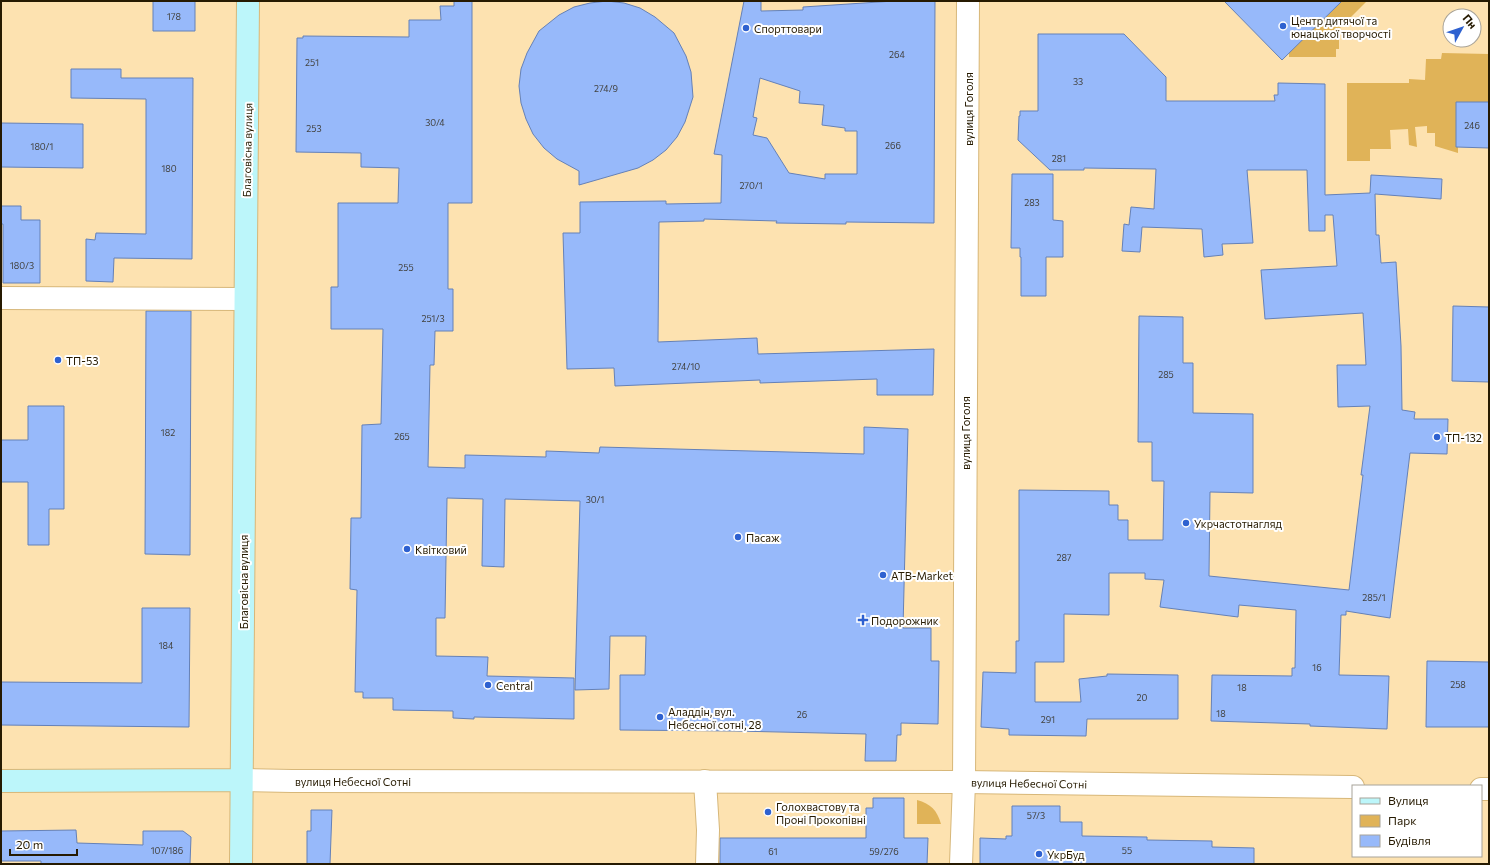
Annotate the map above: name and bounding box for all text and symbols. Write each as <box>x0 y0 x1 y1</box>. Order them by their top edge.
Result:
north arrow <box>1442 8 1482 48</box>
house number: 178 <box>167 11 181 22</box>
text: Пн <box>1460 11 1480 31</box>
place label: Центр дитячої та юнацької творчості <box>1291 14 1391 40</box>
marker: Центр дитячої та юнацької творчості <box>1278 21 1288 31</box>
place label: Спорттовари <box>754 22 822 35</box>
marker: Спорттовари <box>741 23 751 33</box>
house number: 264 <box>889 49 906 60</box>
house number: 251 <box>305 57 319 68</box>
street label: вулиця Гоголя <box>962 72 975 146</box>
house number: 33 <box>1073 76 1083 87</box>
house number: 274/9 <box>594 83 618 94</box>
street label: Благовісна вулиця <box>240 103 254 197</box>
house number: 30/4 <box>425 117 445 128</box>
house number: 246 <box>1464 120 1480 131</box>
house number: 253 <box>306 123 322 134</box>
house number: 266 <box>885 140 901 151</box>
house number: 180/1 <box>31 141 53 152</box>
house number: 281 <box>1052 153 1066 164</box>
house number: 180 <box>161 163 177 174</box>
house number: 270/1 <box>739 180 763 191</box>
house number: 283 <box>1024 197 1040 208</box>
house number: 180/3 <box>10 260 34 271</box>
house number: 255 <box>398 262 414 273</box>
house number: 251/3 <box>421 313 445 324</box>
place label: ТП-53 <box>66 354 99 367</box>
marker: ТП-53 <box>53 355 63 365</box>
house number: 274/10 <box>672 361 700 372</box>
house number: 285 <box>1158 369 1174 380</box>
street label: вулиця Гоголя <box>959 396 972 470</box>
house number: 182 <box>161 427 175 438</box>
house number: 265 <box>394 431 410 442</box>
place label: ТП-132 <box>1445 431 1482 444</box>
marker: ТП-132 <box>1432 432 1442 442</box>
house number: 30/1 <box>586 494 604 505</box>
place label: Укрчастотнагляд <box>1194 517 1282 530</box>
marker: Укрчастотнагляд <box>1181 518 1191 528</box>
place label: Пасаж <box>746 531 780 544</box>
marker: Пасаж <box>733 532 743 542</box>
street label: Благовісна вулиця <box>237 535 250 629</box>
place label: Квітковий <box>415 543 467 556</box>
marker: Квітковий <box>402 544 412 554</box>
house number: 287 <box>1056 552 1072 563</box>
place label: ATB-Market <box>891 569 953 582</box>
marker: ATB-Market <box>878 570 888 580</box>
house number: 285/1 <box>1362 592 1386 603</box>
place label: Подорожник <box>871 614 939 627</box>
marker: Подорожник <box>858 615 868 625</box>
house number: 184 <box>159 640 174 651</box>
house number: 16 <box>1312 662 1322 673</box>
place label: Central <box>496 679 533 692</box>
house number: 258 <box>1450 679 1466 690</box>
marker: Central <box>483 680 493 690</box>
house number: 18 <box>1237 682 1247 693</box>
house number: 20 <box>1137 692 1148 703</box>
place label: Аладдін, вул. Небесної сотні, 28 <box>668 705 762 731</box>
house number: 18 <box>1216 708 1226 719</box>
house number: 26 <box>797 709 807 720</box>
marker: Аладдін, вул. Небесної сотні, 28 <box>655 712 665 722</box>
house number: 291 <box>1041 714 1055 725</box>
street label: вулиця Небесної Сотні <box>295 775 411 788</box>
street label: вулиця Небесної Сотні <box>971 775 1087 791</box>
legend <box>1352 785 1482 857</box>
text: Вулиця <box>1388 793 1429 807</box>
place label: Голохвастову та Проні Прокопівні <box>776 800 866 826</box>
marker: Голохвастову та Проні Прокопівні <box>763 807 773 817</box>
house number: 57/3 <box>1027 810 1045 821</box>
text: Парк <box>1388 813 1417 827</box>
scale bar <box>10 831 77 857</box>
text: Будівля <box>1388 833 1431 847</box>
text: 20 m <box>16 837 43 851</box>
house number: 107/186 <box>151 845 183 856</box>
house number: 55 <box>1122 845 1132 856</box>
house number: 61 <box>768 846 778 857</box>
house number: 59/276 <box>869 846 899 857</box>
place label: УкрБуд <box>1047 848 1085 861</box>
marker: УкрБуд <box>1034 849 1044 859</box>

